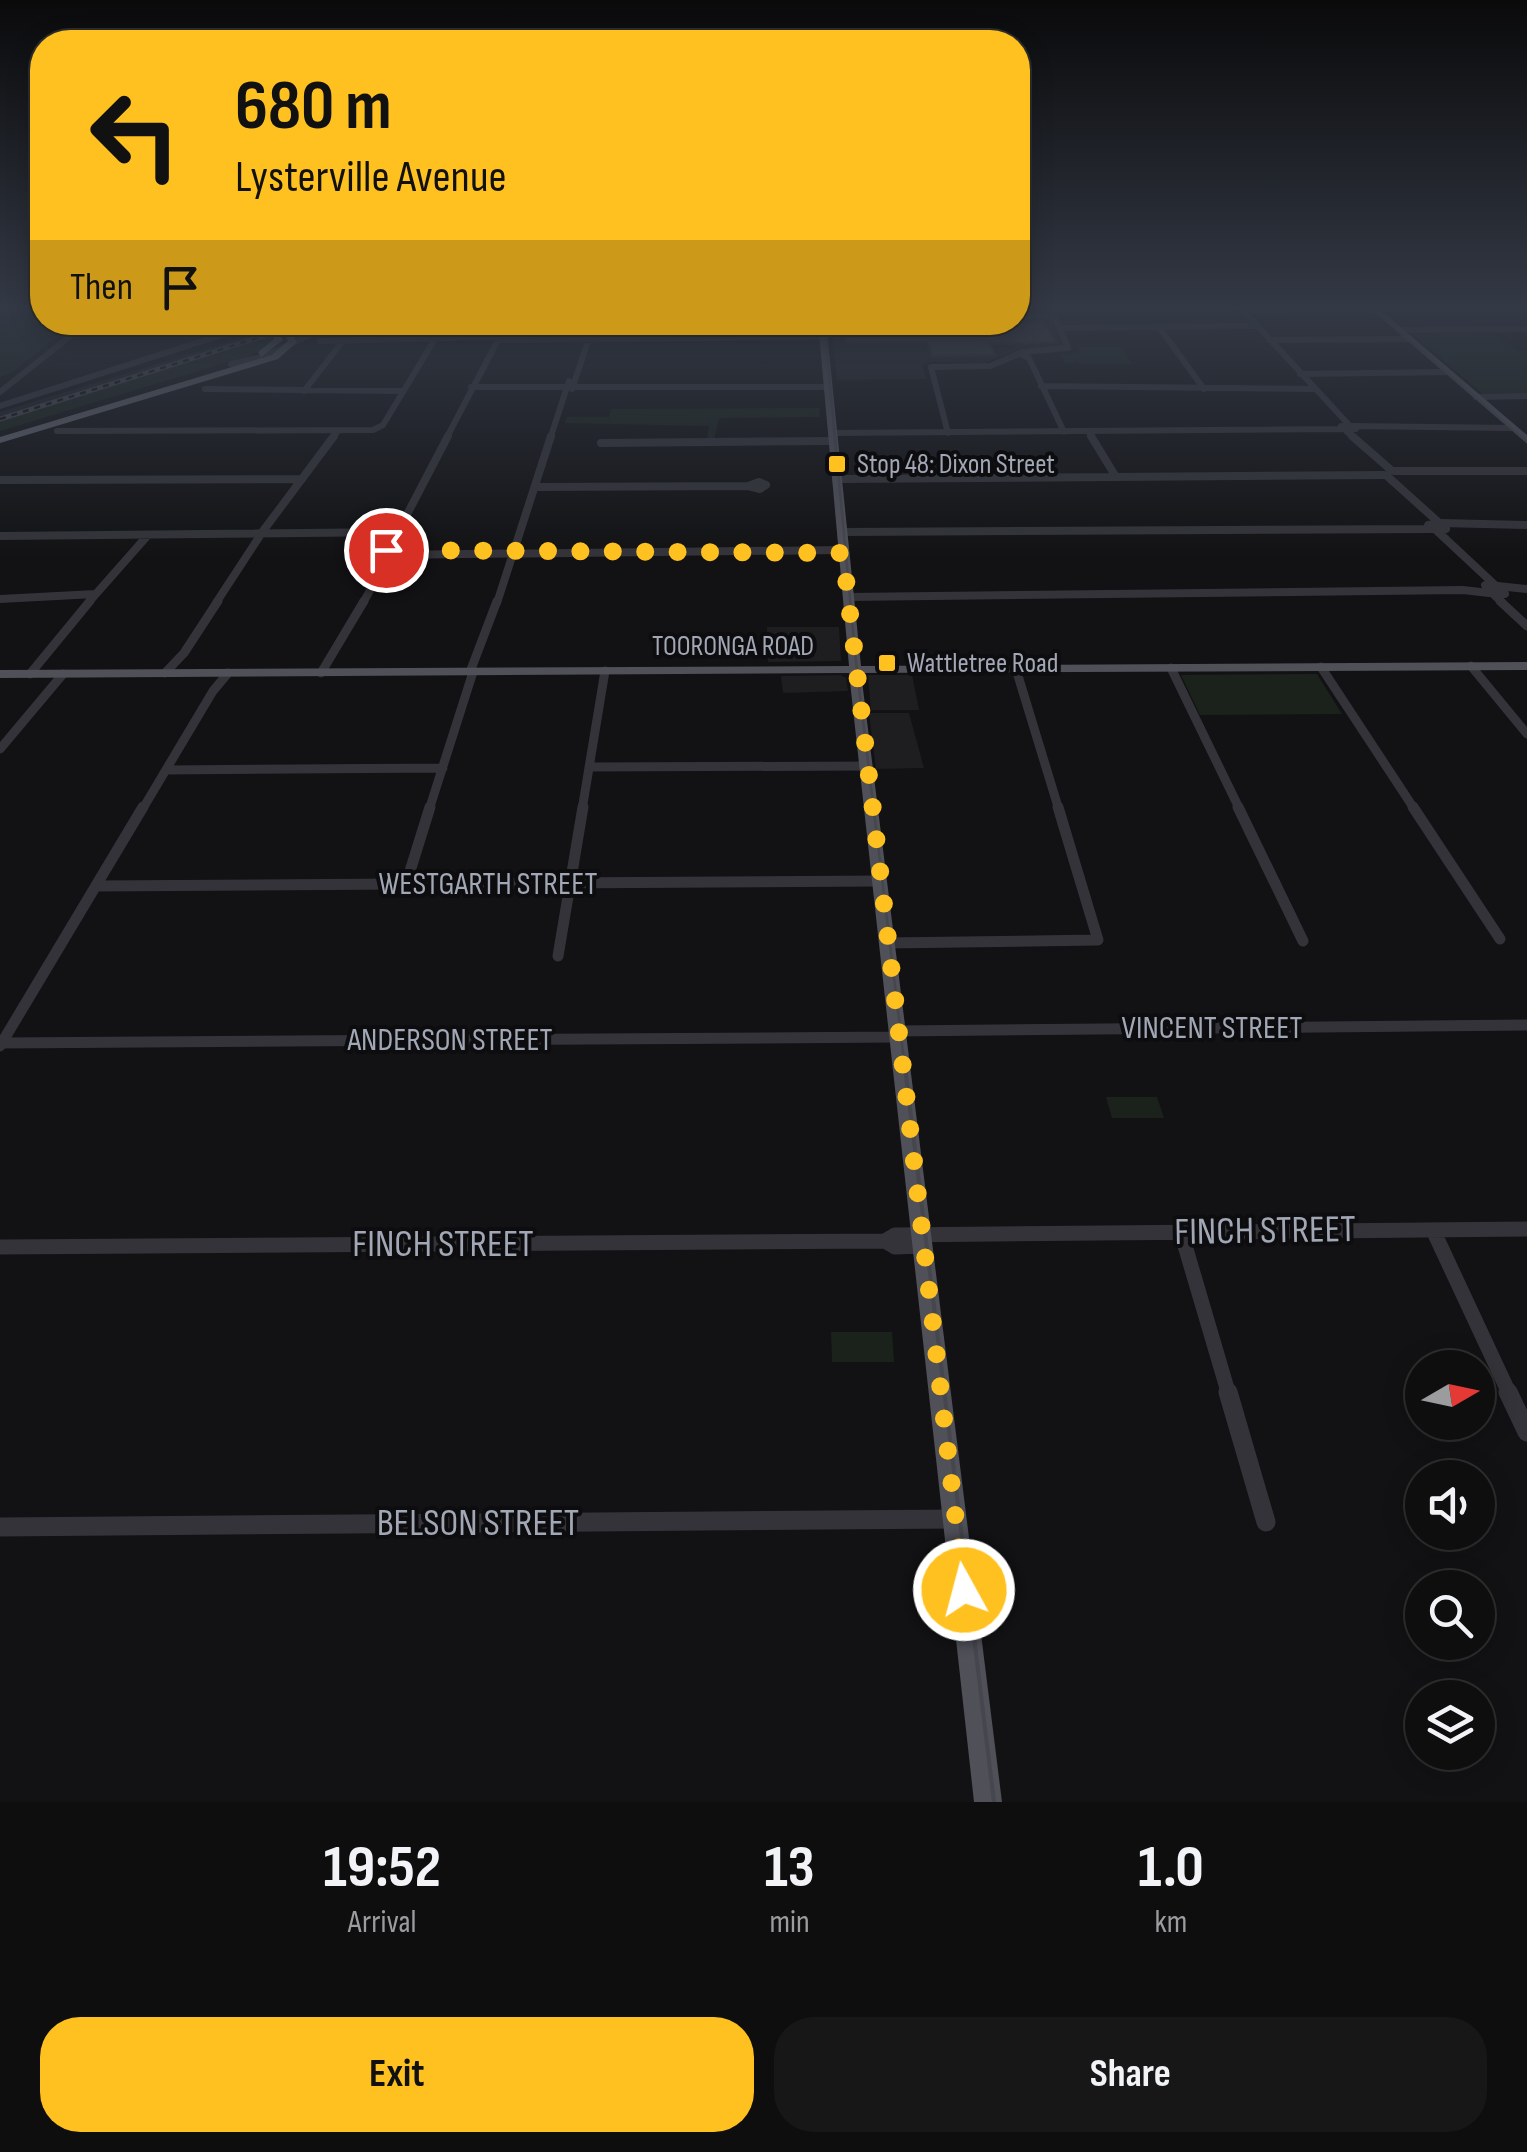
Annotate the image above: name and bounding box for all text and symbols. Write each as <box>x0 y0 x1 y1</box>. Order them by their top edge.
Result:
text: 680 m <box>235 65 392 149</box>
icon: left <box>70 70 200 200</box>
text: Lysterville Avenue <box>235 150 507 205</box>
icon: arrive <box>153 260 208 315</box>
text: Then <box>70 265 133 310</box>
place label: Stop 48: Dixon Street <box>857 448 1055 481</box>
marker: Stop 48: Dixon Street <box>826 453 848 475</box>
pin <box>344 508 429 593</box>
icon: arrive <box>359 523 414 578</box>
street label: TOORONGA ROAD <box>652 630 814 663</box>
place label: Wattletree Road <box>907 647 1058 680</box>
marker: Wattletree Road <box>876 652 898 674</box>
street label: WESTGARTH STREET <box>379 865 597 904</box>
street label: VINCENT STREET <box>1122 1009 1302 1048</box>
street label: ANDERSON STREET <box>346 1021 553 1060</box>
street label: FINCH STREET <box>1174 1207 1356 1255</box>
street label: FINCH STREET <box>352 1222 534 1267</box>
north arrow <box>1405 1350 1495 1440</box>
map controls <box>1405 1350 1495 1770</box>
button: sound <box>1405 1460 1495 1550</box>
street label: BELSON STREET <box>377 1501 579 1546</box>
position arrow <box>912 1538 1016 1642</box>
button: search <box>1405 1570 1495 1660</box>
button: layers <box>1405 1680 1495 1770</box>
text: 19:52 <box>323 1832 441 1904</box>
text: 13 <box>764 1832 815 1904</box>
text: 1.0 <box>1138 1832 1204 1904</box>
text: Arrival <box>348 1903 417 1942</box>
text: min <box>769 1903 810 1942</box>
text: km <box>1154 1903 1187 1942</box>
button: Exit <box>40 2017 754 2132</box>
button: Share <box>774 2017 1487 2132</box>

